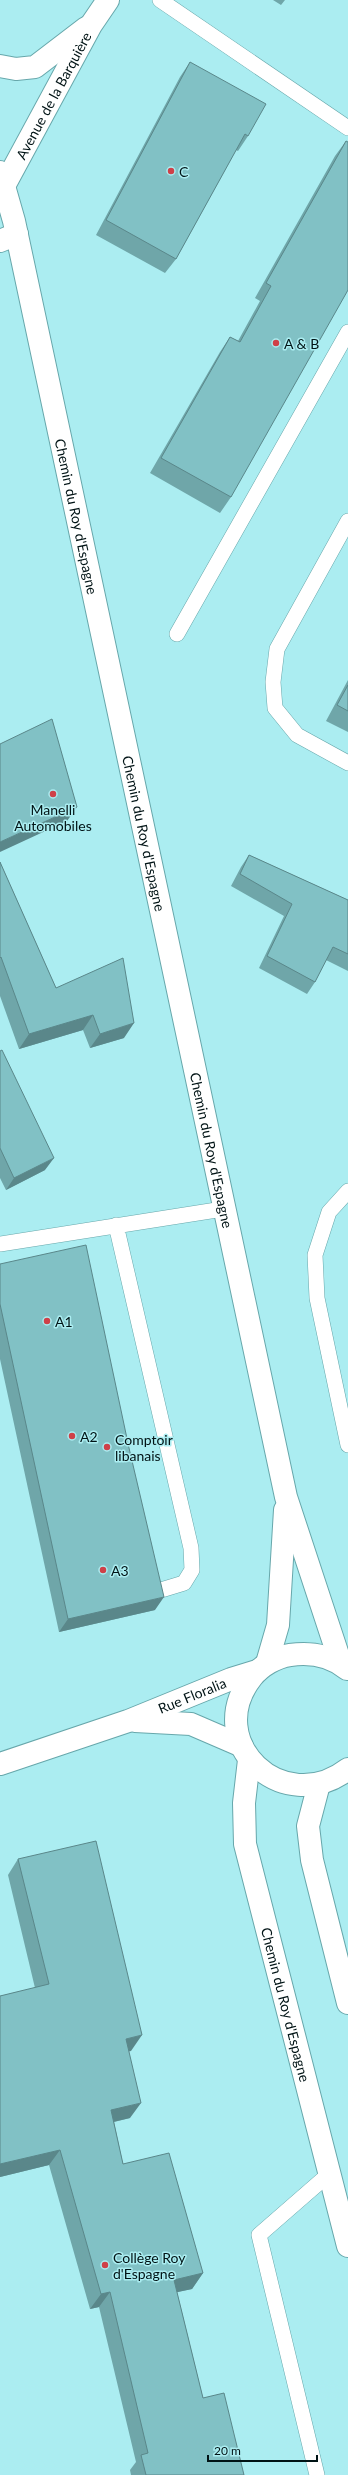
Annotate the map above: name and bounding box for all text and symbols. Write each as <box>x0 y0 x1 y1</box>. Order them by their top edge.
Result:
street label: Avenue de la Barquière <box>12 29 94 162</box>
place label: C <box>179 163 189 180</box>
marker: C <box>166 166 176 176</box>
place label: A & B <box>284 335 319 352</box>
marker: A & B <box>271 338 281 348</box>
street label: Chemin du Roy d'Espagne <box>52 437 102 596</box>
street label: Chemin du Roy d'Espagne <box>120 754 169 913</box>
marker: Manelli Automobiles <box>48 789 58 799</box>
place label: Manelli Automobiles <box>14 801 92 834</box>
street label: Chemin du Roy d'Espagne <box>187 1071 237 1230</box>
place label: A1 <box>55 1313 73 1330</box>
marker: A1 <box>42 1316 52 1326</box>
place label: A2 <box>80 1428 98 1445</box>
marker: A2 <box>67 1431 77 1441</box>
place label: Comptoir libanais <box>115 1431 173 1464</box>
marker: Comptoir libanais <box>102 1442 112 1452</box>
place label: A3 <box>111 1562 129 1579</box>
marker: A3 <box>98 1565 108 1575</box>
street label: Rue Floralia <box>155 1673 228 1716</box>
street label: Chemin du Roy d'Espagne <box>258 1926 314 2083</box>
place label: Collège Roy d'Espagne <box>113 2249 186 2282</box>
marker: Collège Roy d'Espagne <box>100 2260 110 2270</box>
scale bar <box>208 2437 317 2463</box>
text: 20 m <box>214 2443 241 2458</box>

